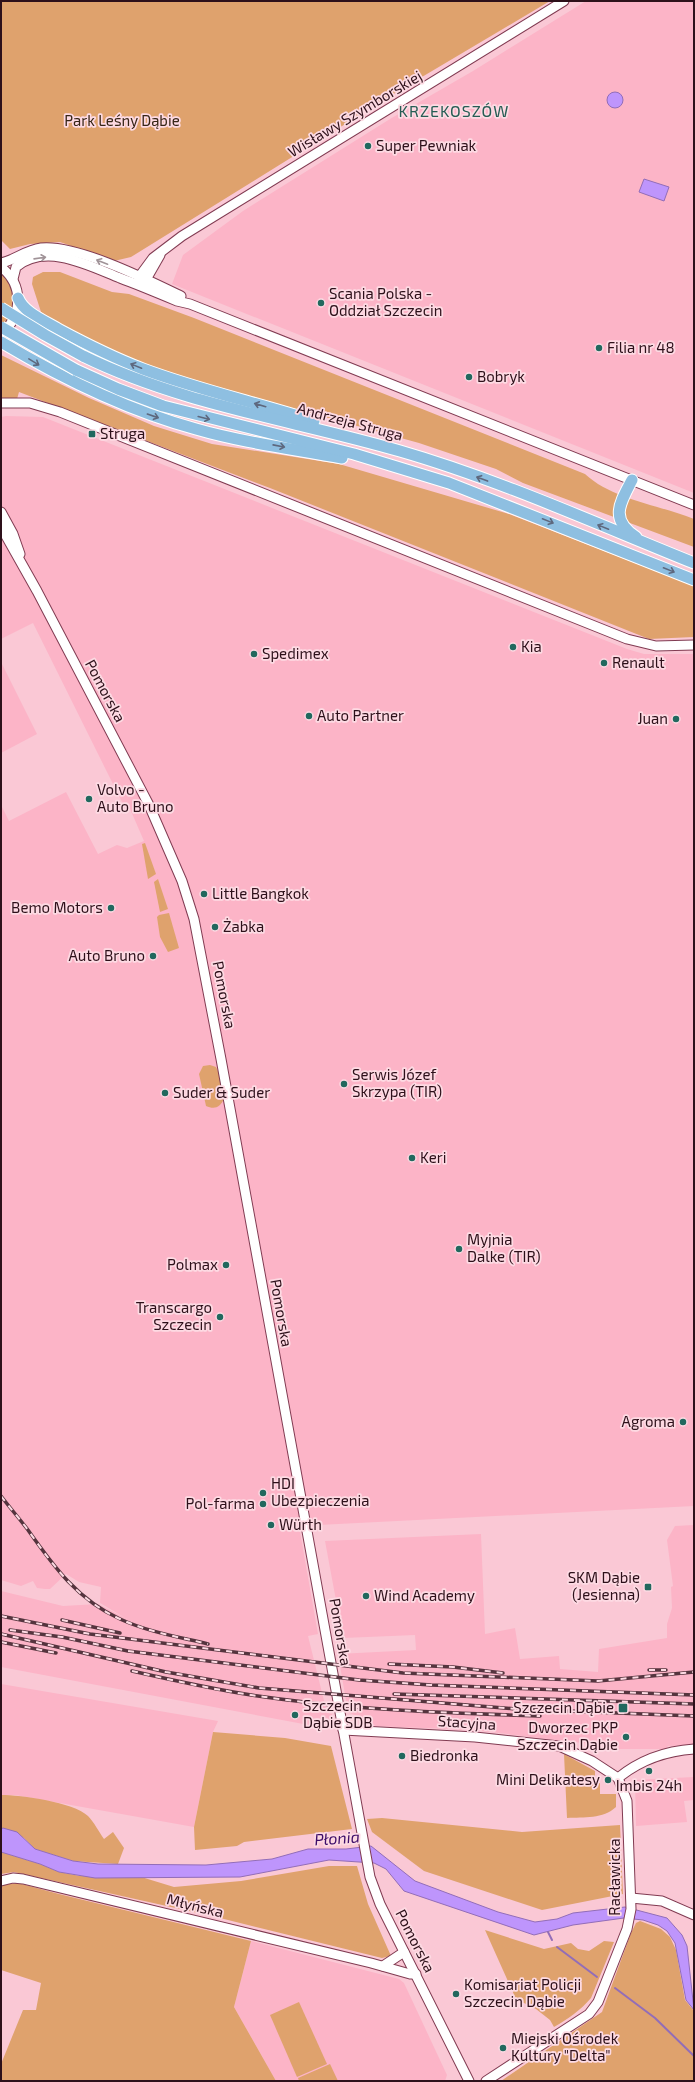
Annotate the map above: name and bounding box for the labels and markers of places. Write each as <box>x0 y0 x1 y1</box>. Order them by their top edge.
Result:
place label: Super Pewniak <box>376 136 477 154</box>
marker: Super Pewniak <box>363 141 373 151</box>
place label: Scania Polska - Oddział Szczecin <box>329 284 442 319</box>
marker: Scania Polska - Oddział Szczecin <box>316 298 326 308</box>
place label: Filia nr 48 <box>607 338 675 356</box>
marker: Filia nr 48 <box>594 343 604 353</box>
place label: Bobryk <box>477 367 525 385</box>
marker: Bobryk <box>464 372 474 382</box>
place label: Struga <box>100 424 145 442</box>
marker: Struga <box>87 429 97 439</box>
place label: Kia <box>521 637 542 655</box>
marker: Kia <box>508 642 518 652</box>
place label: Spedimex <box>262 644 329 662</box>
marker: Spedimex <box>249 649 259 659</box>
place label: Renault <box>612 653 665 671</box>
marker: Renault <box>599 658 609 668</box>
place label: Auto Partner <box>317 706 404 724</box>
place label: Juan <box>637 709 668 727</box>
marker: Auto Partner <box>304 711 314 721</box>
marker: Juan <box>671 714 681 724</box>
place label: Volvo - Auto Bruno <box>97 780 174 815</box>
marker: Volvo - Auto Bruno <box>84 794 94 804</box>
place label: Little Bangkok <box>212 884 309 902</box>
marker: Little Bangkok <box>199 889 209 899</box>
place label: Bemo Motors <box>11 898 103 916</box>
marker: Bemo Motors <box>106 903 116 913</box>
place label: Żabka <box>223 917 264 935</box>
marker: Żabka <box>210 922 220 932</box>
place label: Auto Bruno <box>68 946 145 964</box>
marker: Auto Bruno <box>148 951 158 961</box>
place label: Serwis Józef Skrzypa (TIR) <box>352 1065 442 1100</box>
marker: Serwis Józef Skrzypa (TIR) <box>339 1079 349 1089</box>
place label: Suder & Suder <box>173 1083 270 1101</box>
marker: Suder & Suder <box>160 1088 170 1098</box>
place label: Keri <box>420 1148 446 1166</box>
marker: Keri <box>407 1153 417 1163</box>
place label: Myjnia Dalke (TIR) <box>467 1230 541 1265</box>
marker: Myjnia Dalke (TIR) <box>454 1244 464 1254</box>
place label: Polmax <box>167 1255 218 1273</box>
marker: Polmax <box>221 1260 231 1270</box>
place label: Transcargo Szczecin <box>136 1298 212 1333</box>
marker: Transcargo Szczecin <box>215 1312 225 1322</box>
place label: Agroma <box>622 1412 675 1430</box>
marker: Agroma <box>678 1417 688 1427</box>
place label: HDI Ubezpieczenia <box>271 1474 369 1509</box>
marker: HDI Ubezpieczenia <box>258 1488 268 1498</box>
place label: Pol-farma <box>186 1494 255 1512</box>
marker: Pol-farma <box>258 1499 268 1509</box>
place label: Würth <box>279 1515 322 1533</box>
marker: Würth <box>266 1520 276 1530</box>
place label: SKM Dąbie (Jesienna) <box>568 1568 640 1603</box>
marker: SKM Dąbie (Jesienna) <box>643 1582 653 1592</box>
place label: Wind Academy <box>374 1586 475 1604</box>
marker: Wind Academy <box>361 1591 371 1601</box>
place label: Szczecin Dąbie SDB <box>303 1696 373 1731</box>
place label: Szczecin Dąbie <box>513 1698 614 1716</box>
marker: Szczecin Dąbie <box>617 1702 629 1714</box>
marker: Szczecin Dąbie SDB <box>290 1710 300 1720</box>
place label: Dworzec PKP Szczecin Dąbie <box>517 1718 618 1753</box>
marker: Dworzec PKP Szczecin Dąbie <box>621 1732 631 1742</box>
place label: Biedronka <box>410 1746 479 1764</box>
marker: Biedronka <box>397 1751 407 1761</box>
marker: Imbis 24h <box>644 1766 654 1776</box>
place label: Mini Delikatesy <box>496 1770 600 1788</box>
marker: Mini Delikatesy <box>603 1775 613 1785</box>
place label: Imbis 24h <box>616 1776 682 1794</box>
place label: Komisariat Policji Szczecin Dąbie <box>464 1975 581 2010</box>
marker: Komisariat Policji Szczecin Dąbie <box>451 1989 461 1999</box>
place label: Miejski Ośrodek Kultury "Delta" <box>511 2029 619 2064</box>
marker: Miejski Ośrodek Kultury "Delta" <box>498 2043 508 2053</box>

